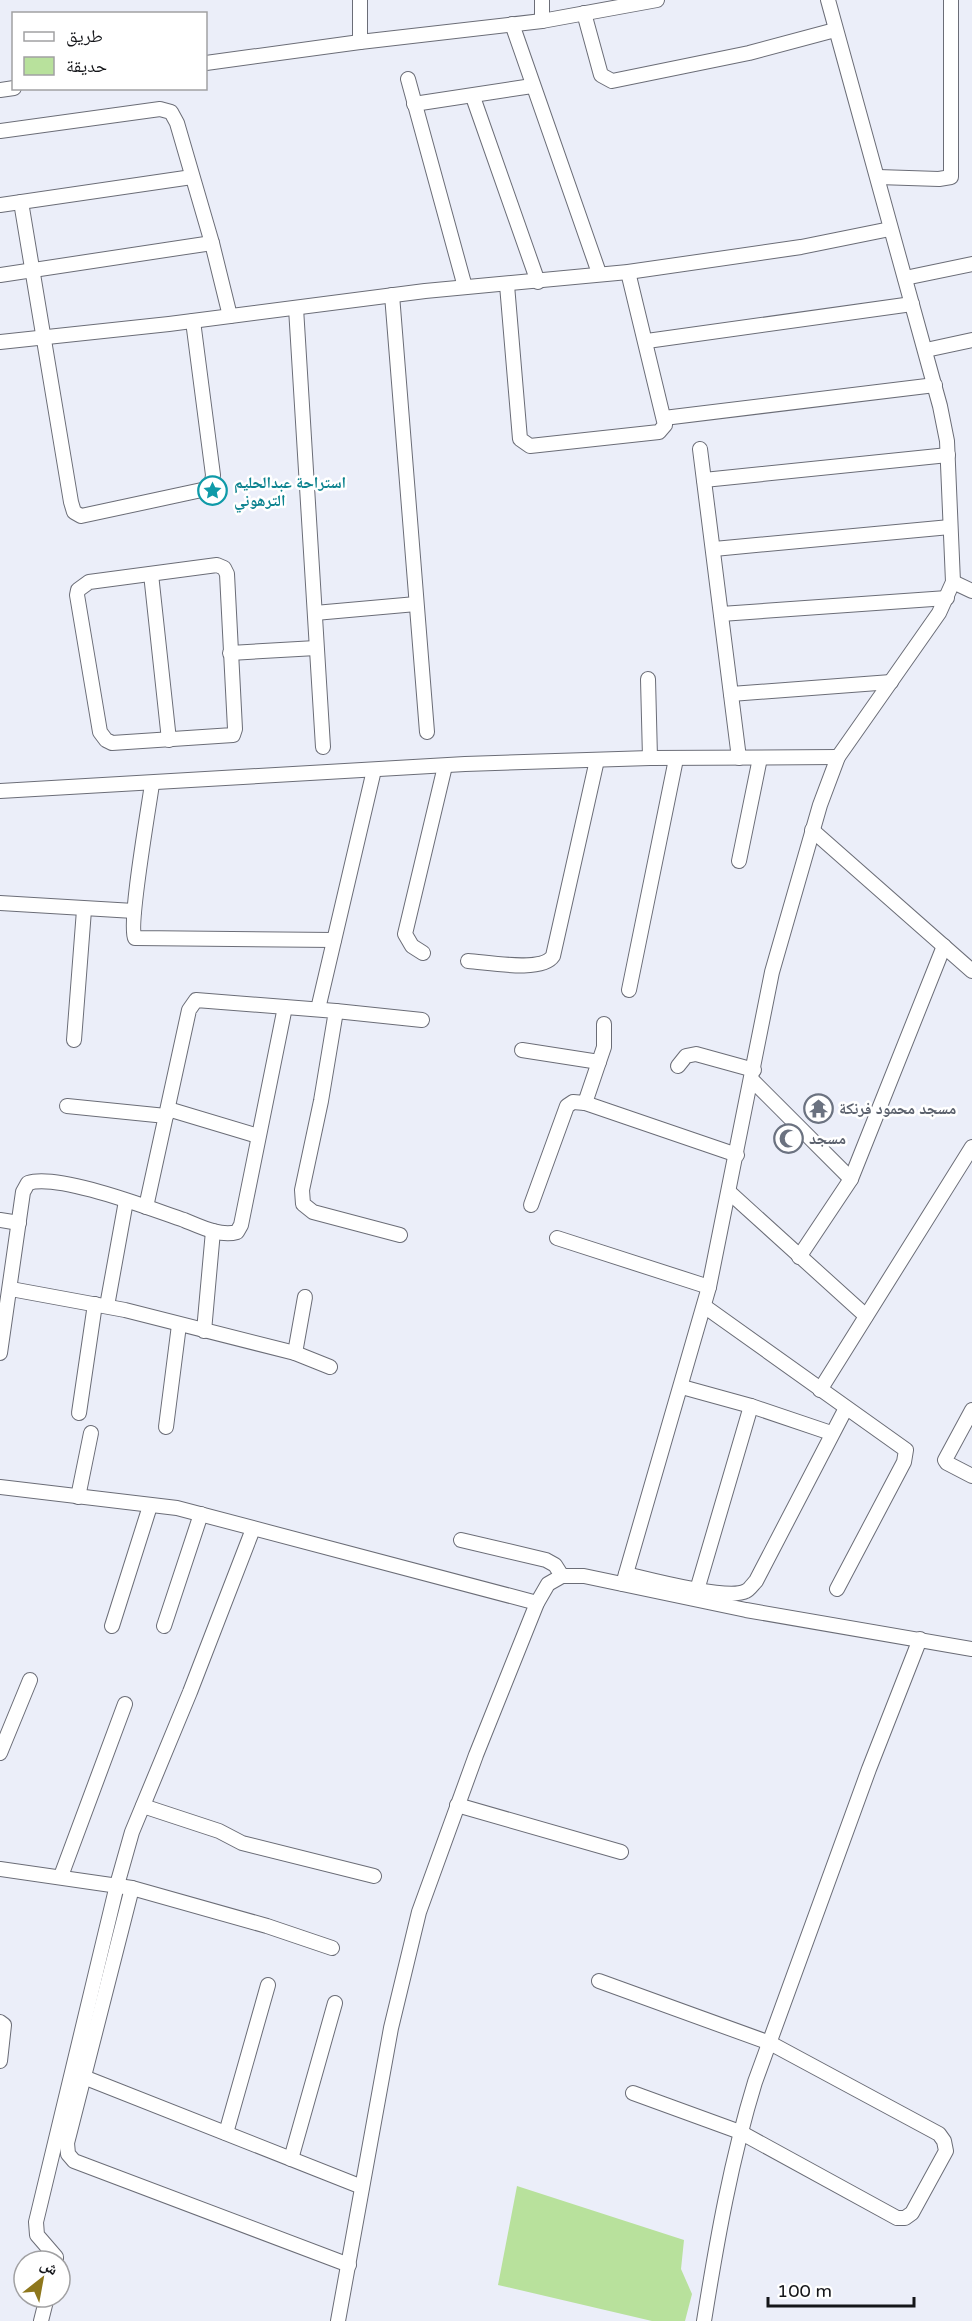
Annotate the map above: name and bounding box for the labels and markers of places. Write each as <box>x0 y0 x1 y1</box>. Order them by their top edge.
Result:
place label: استراحة عبدالحليم الترهوني <box>234 473 346 513</box>
place icon: استراحة عبدالحليم الترهوني <box>197 475 229 507</box>
temple icon: مسجد محمود فرنكة <box>802 1092 834 1124</box>
place label: مسجد محمود فرنكة <box>839 1099 956 1119</box>
mosque icon: مسجد <box>772 1122 804 1154</box>
place label: مسجد <box>809 1129 846 1149</box>

